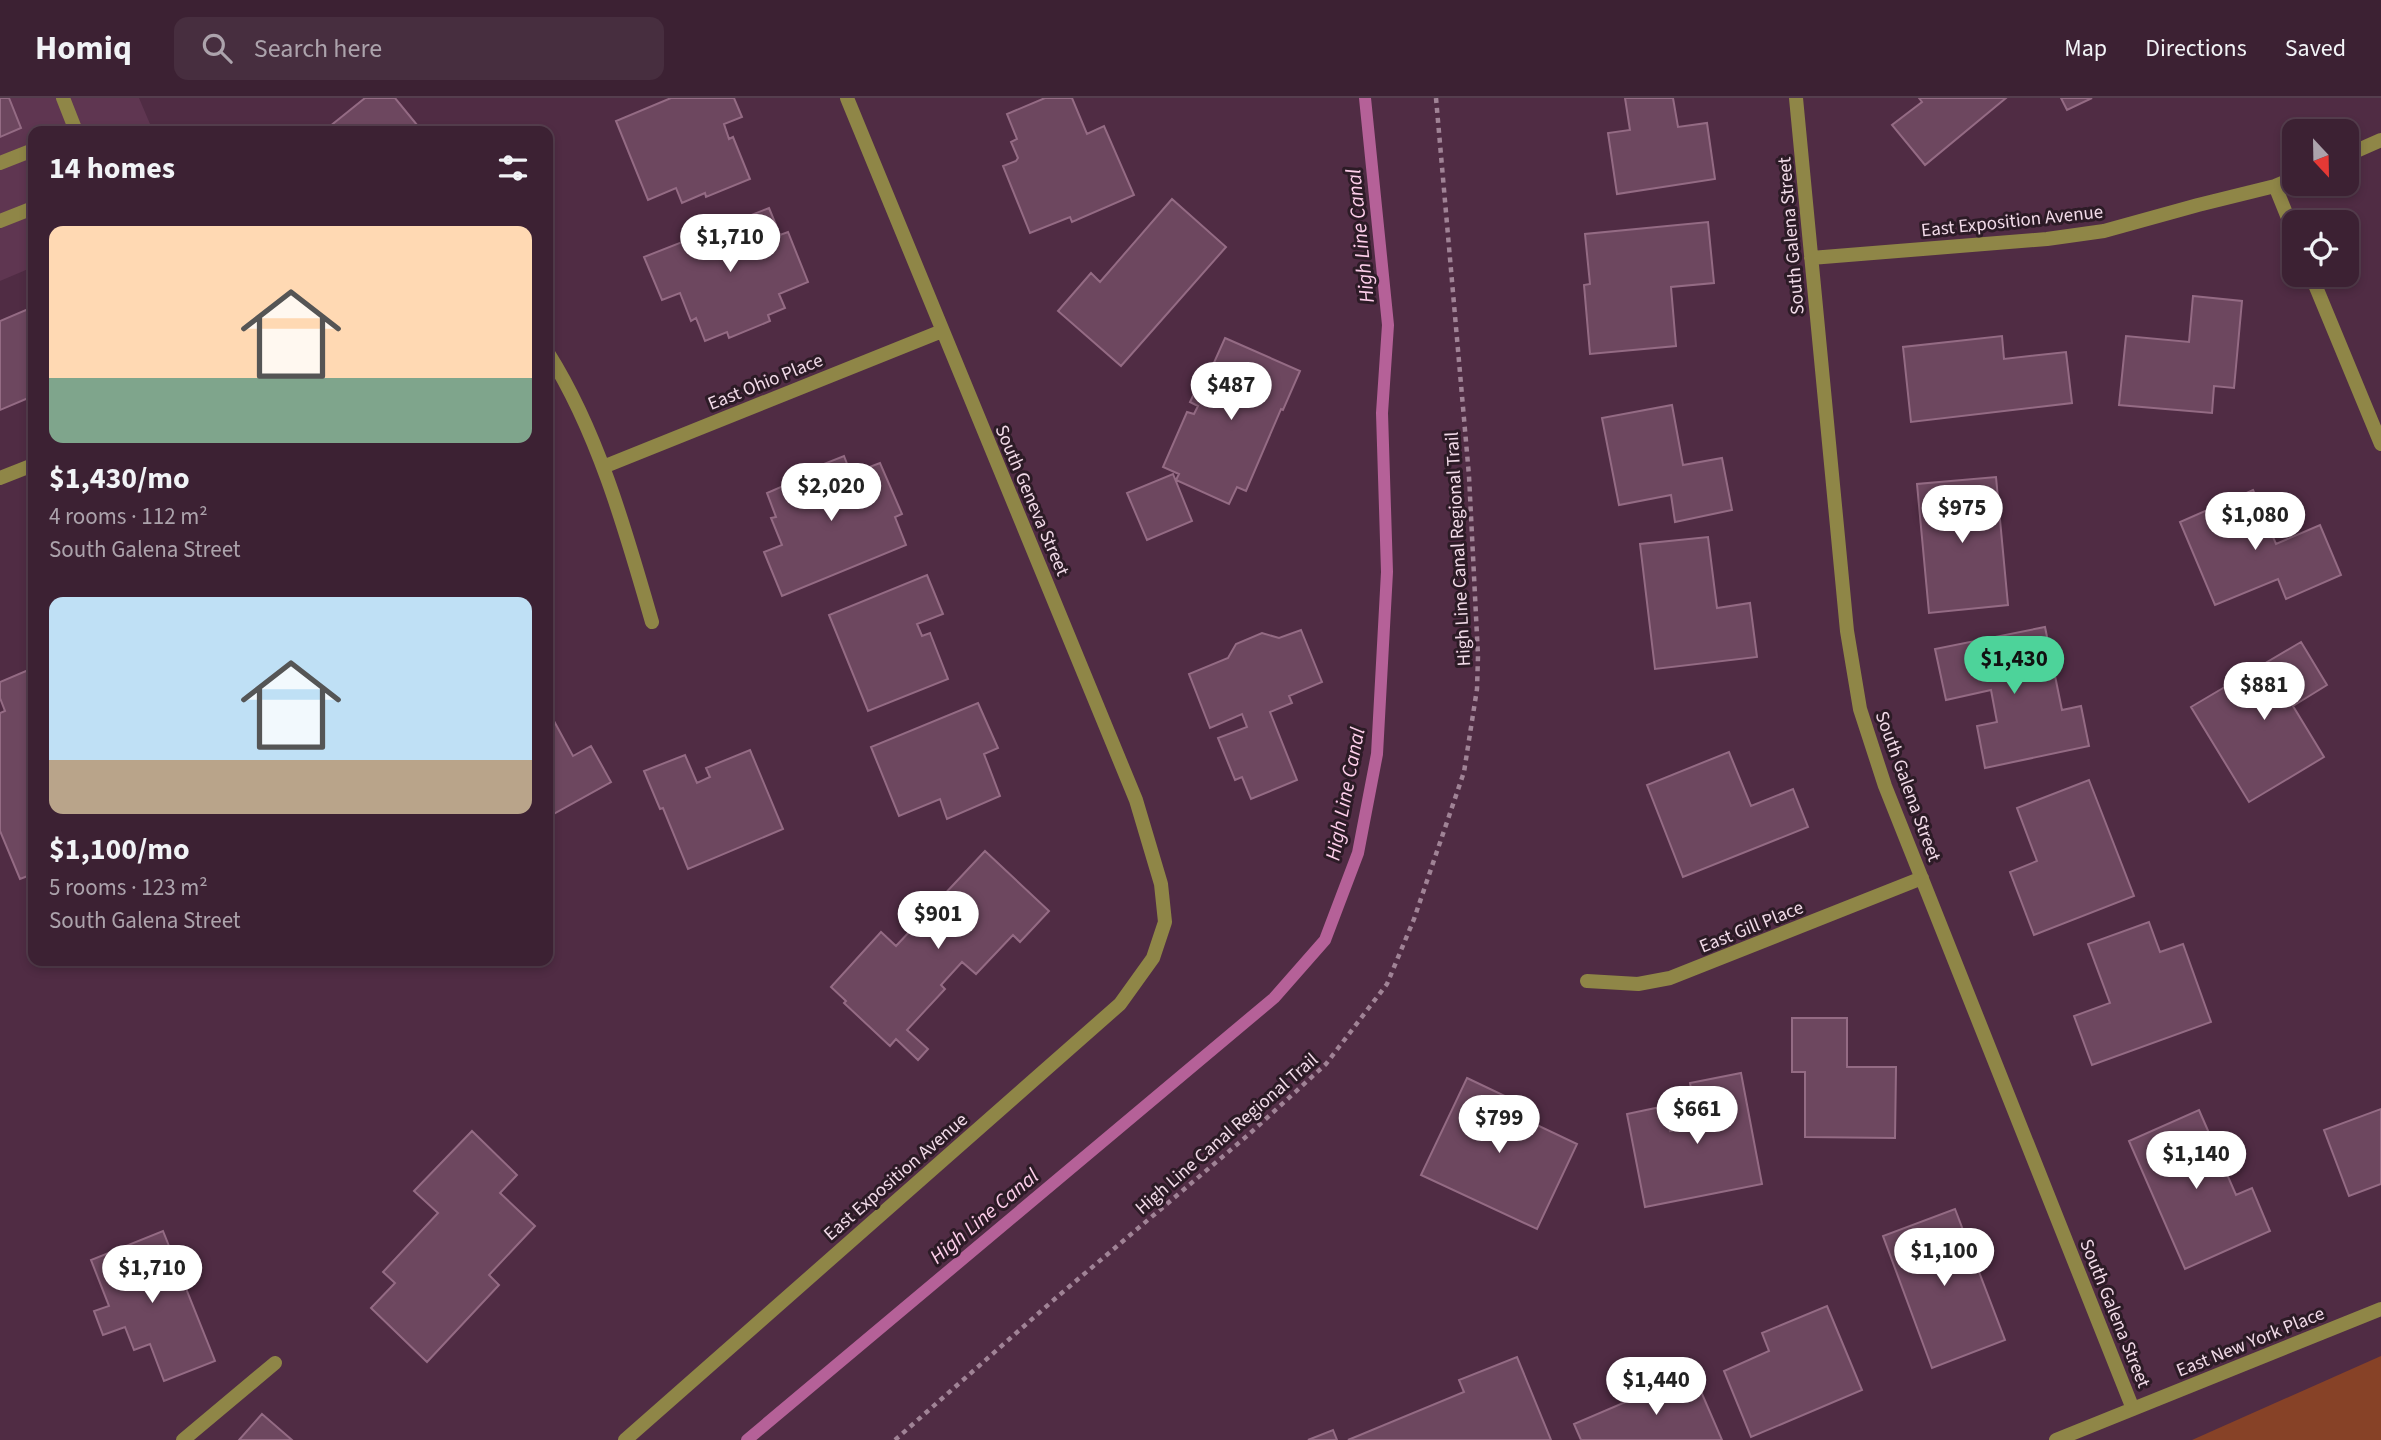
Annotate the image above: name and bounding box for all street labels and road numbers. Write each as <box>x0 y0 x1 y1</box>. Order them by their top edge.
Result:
street label: South Galena Street <box>1771 155 1812 316</box>
street label: East Exposition Avenue <box>1920 199 2105 244</box>
street label: East Ohio Place <box>704 347 827 418</box>
street label: South Geneva Street <box>988 421 1076 581</box>
street label: High Line Canal Regional Trail <box>1439 431 1478 667</box>
street label: South Galena Street <box>1868 708 1948 866</box>
street label: East Gill Place <box>1695 894 1808 961</box>
street label: High Line Canal Regional Trail <box>1129 1047 1325 1221</box>
street label: East Exposition Avenue <box>818 1107 974 1247</box>
street label: South Galena Street <box>2072 1235 2157 1393</box>
street label: East New York Place <box>2172 1300 2329 1384</box>

